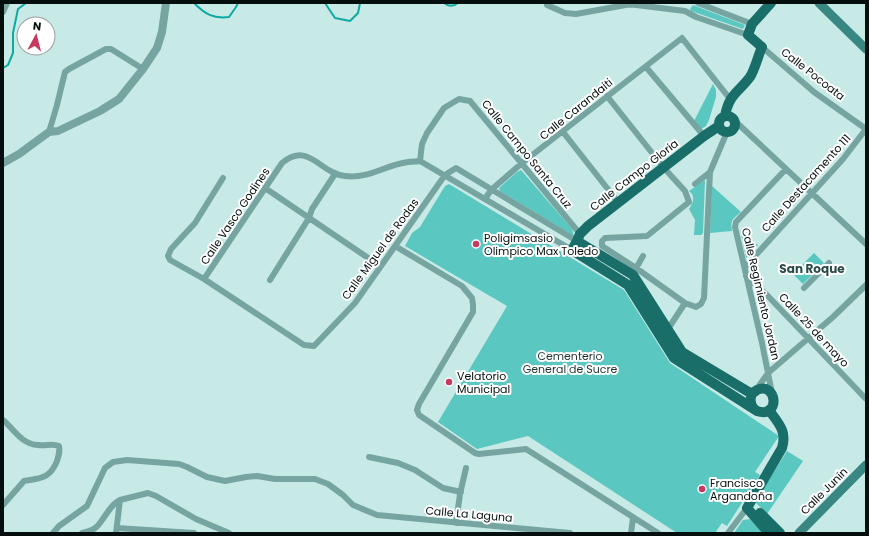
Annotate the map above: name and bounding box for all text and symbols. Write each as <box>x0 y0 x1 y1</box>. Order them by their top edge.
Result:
north arrow <box>16 16 56 56</box>
text: N <box>32 18 42 35</box>
street label: Calle Pocoata <box>778 44 848 104</box>
street label: Calle Carandaiti <box>536 74 616 144</box>
street label: Calle Campo Santa Cruz <box>478 96 576 212</box>
street label: Calle Destacamento 111 <box>758 131 854 235</box>
street label: Calle Campo Gloria <box>586 135 682 215</box>
street label: Calle Vasco Godines <box>197 164 274 268</box>
street label: Calle Miguel de Rodas <box>338 195 422 303</box>
street label: Calle Regimiento Jordan <box>738 226 784 362</box>
place label: Poligimsasio Olimpico Max Toledo <box>484 230 598 259</box>
marker: Poligimsasio Olimpico Max Toledo <box>471 239 481 249</box>
district label: San Roque <box>779 260 845 277</box>
street label: Calle 25 de mayo <box>775 289 853 371</box>
park label: Cementerio General de Sucre <box>523 348 618 377</box>
place label: Velatorio Municipal <box>457 368 510 397</box>
marker: Velatorio Municipal <box>444 377 454 387</box>
street label: Calle Junín <box>797 464 851 518</box>
place label: Francisco Argandoña <box>710 475 772 504</box>
marker: Francisco Argandoña <box>697 484 707 494</box>
street label: Calle La Laguna <box>425 502 513 526</box>

